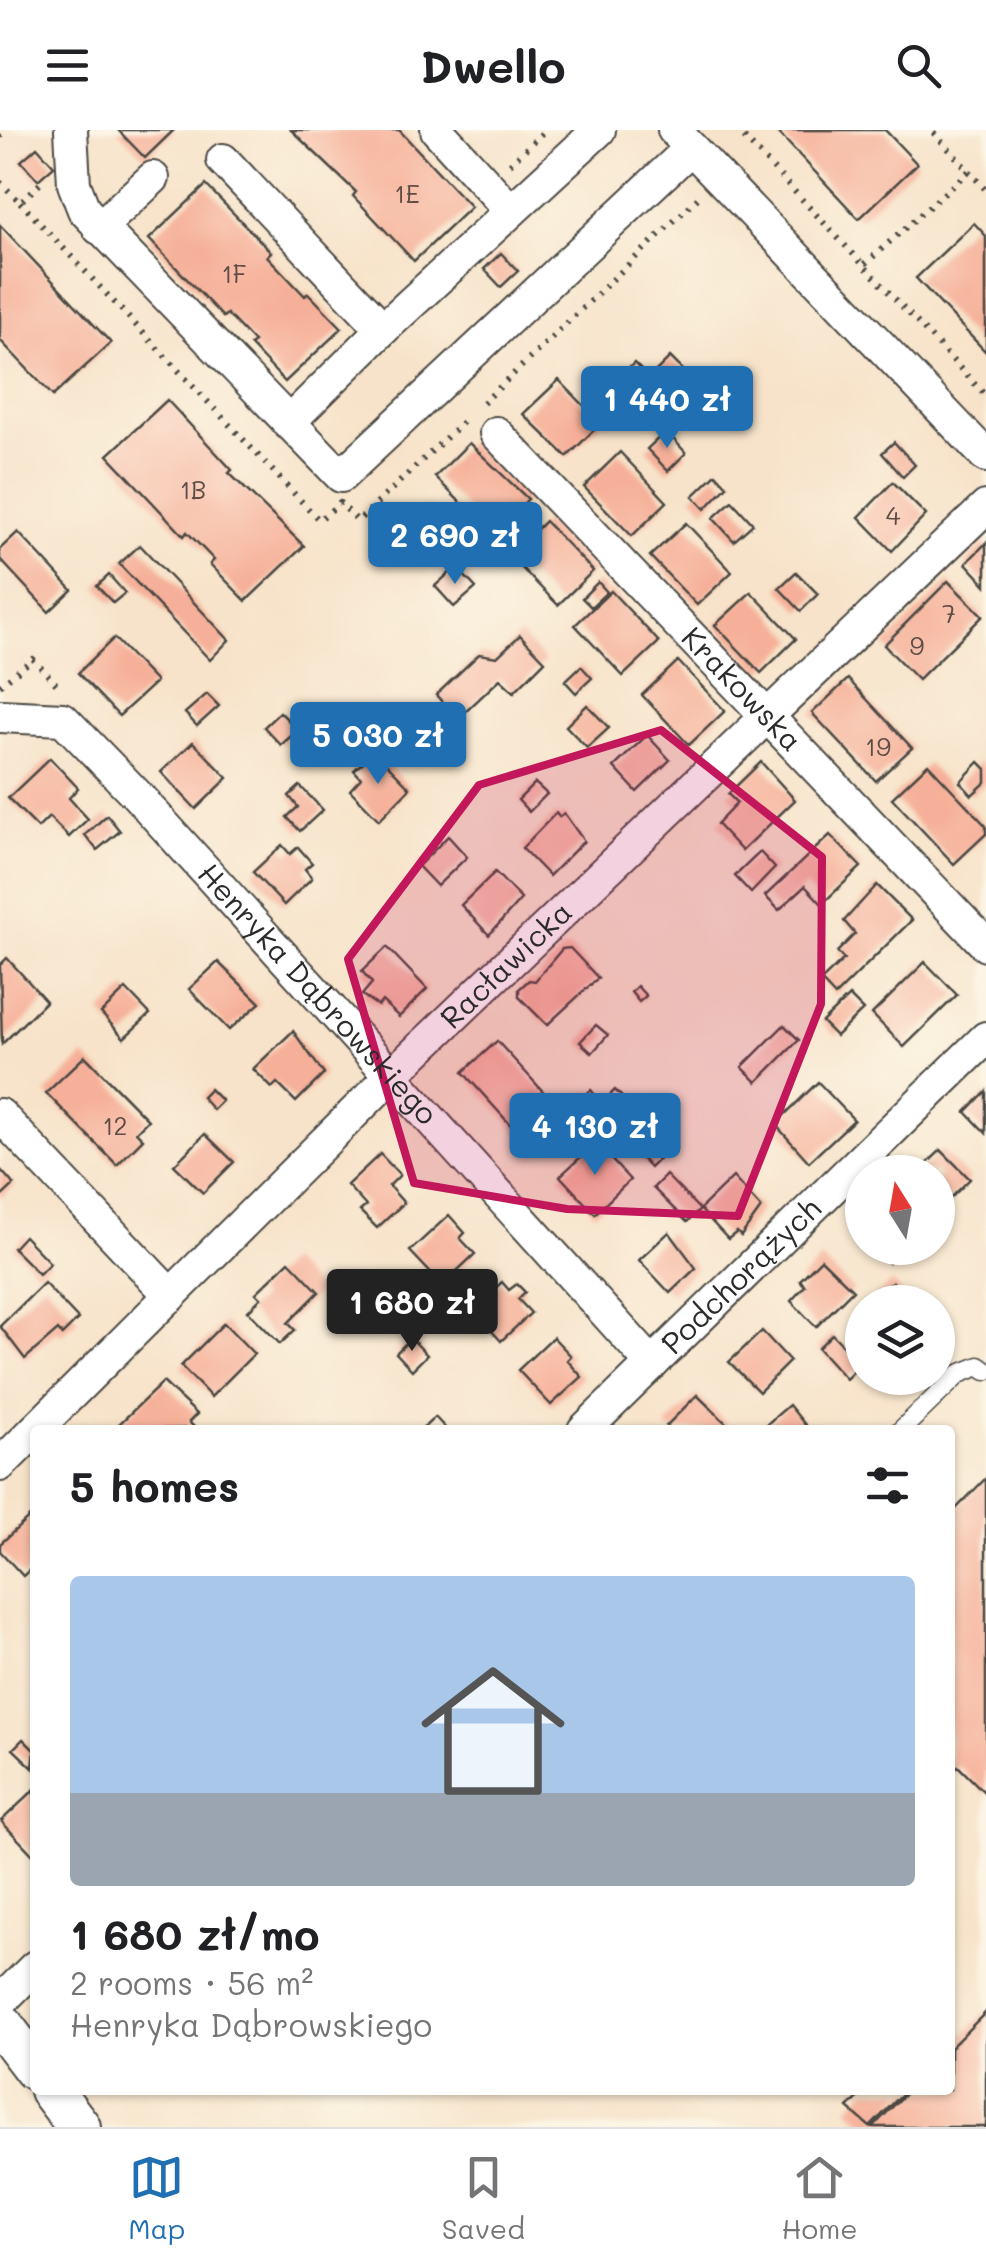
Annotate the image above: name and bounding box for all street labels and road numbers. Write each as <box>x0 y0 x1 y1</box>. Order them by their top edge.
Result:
street label: Krakowska <box>674 617 812 759</box>
street label: Henryka Dąbrowskiego <box>190 854 448 1132</box>
street label: Racławicka <box>431 891 580 1037</box>
street label: Podchorążych <box>652 1188 829 1362</box>

